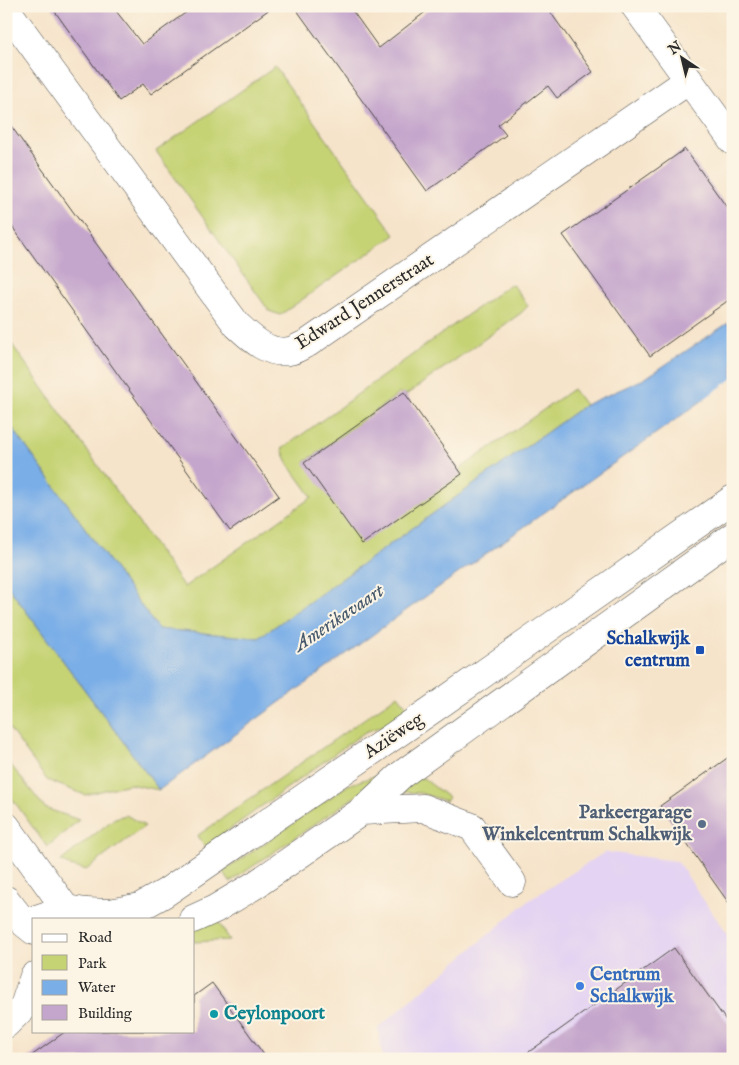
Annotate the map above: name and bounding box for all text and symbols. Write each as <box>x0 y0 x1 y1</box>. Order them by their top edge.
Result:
north arrow <box>656 32 706 82</box>
text: N <box>664 37 685 60</box>
street label: Edward Jennerstraat <box>291 248 439 356</box>
water label: Amerikavaart <box>287 578 390 659</box>
place label: Schalkwijk centrum <box>606 627 691 673</box>
marker: Schalkwijk centrum <box>694 644 706 656</box>
street label: Aziëweg <box>359 707 429 765</box>
place label: Parkeergarage Winkelcentrum Schalkwijk <box>481 801 693 847</box>
marker: Parkeergarage Winkelcentrum Schalkwijk <box>696 818 708 830</box>
legend <box>32 918 195 1032</box>
text: Road <box>78 928 113 947</box>
text: Park <box>78 954 108 973</box>
place label: Centrum Schalkwijk <box>590 963 674 1009</box>
text: Water <box>78 978 116 997</box>
marker: Centrum Schalkwijk <box>574 980 586 992</box>
place label: Ceylonpoort <box>224 1002 326 1026</box>
text: Building <box>78 1004 133 1023</box>
marker: Ceylonpoort <box>208 1008 220 1020</box>

